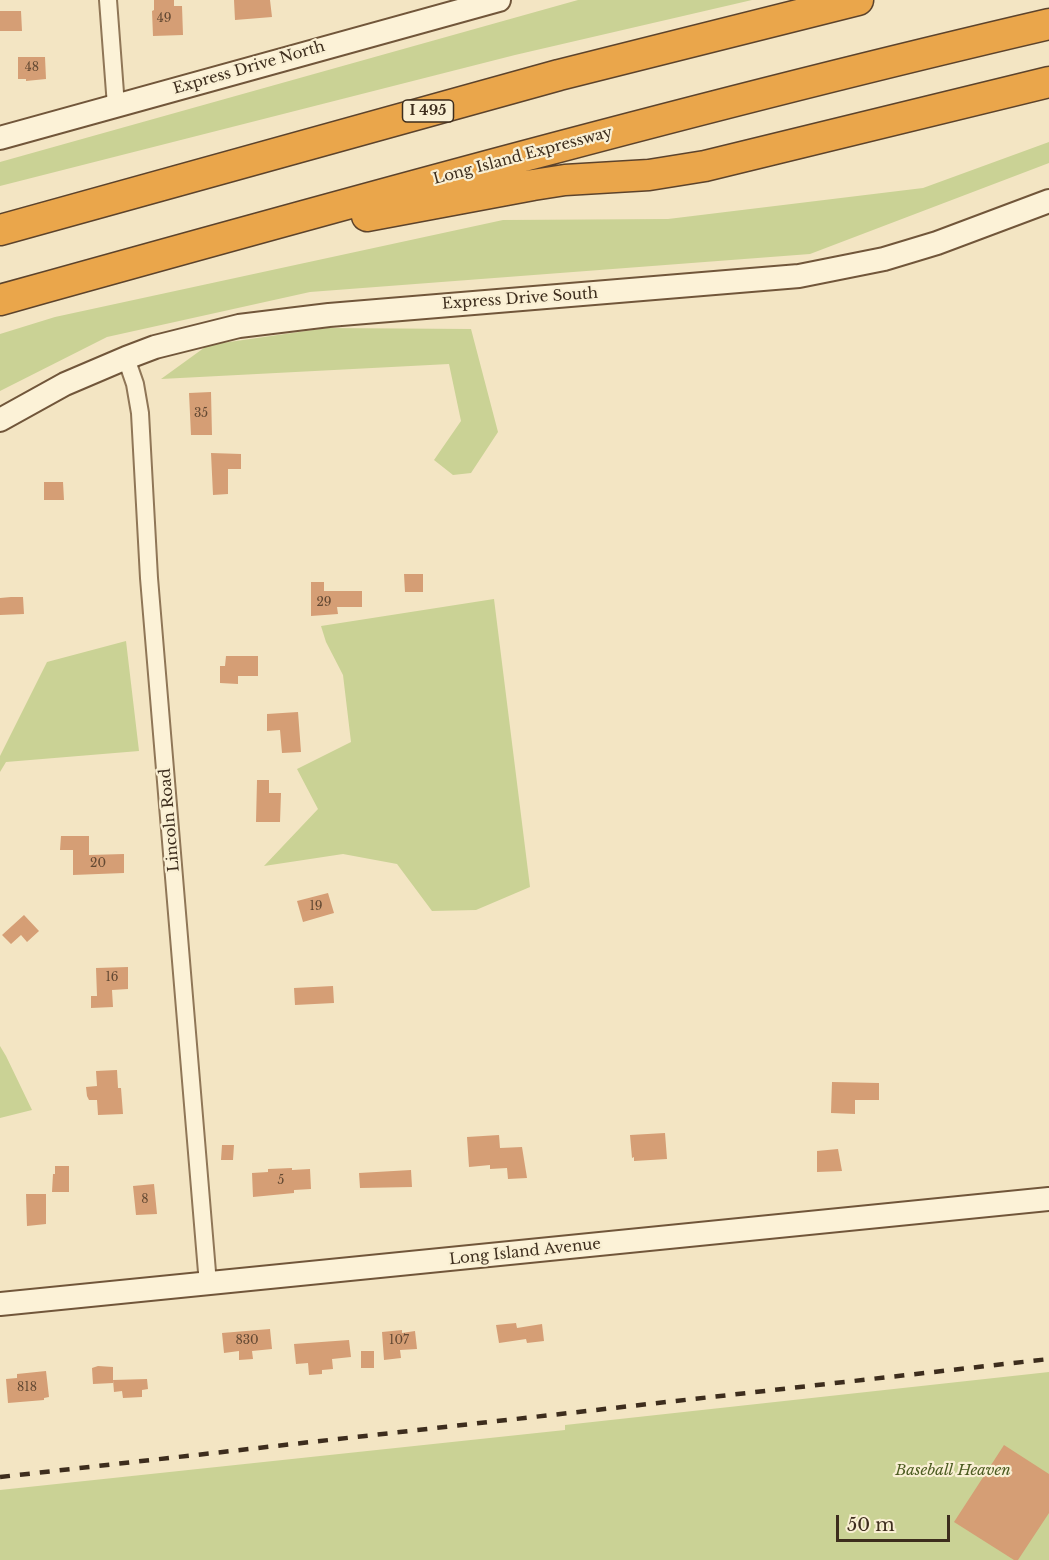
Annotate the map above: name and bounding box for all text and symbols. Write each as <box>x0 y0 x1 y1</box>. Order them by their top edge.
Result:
house number: 49 <box>157 12 171 26</box>
street label: Express Drive North <box>171 38 327 98</box>
house number: 48 <box>25 61 39 75</box>
road number: I 495 <box>402 100 454 122</box>
street label: Long Island Expressway <box>431 123 615 189</box>
street label: Express Drive South <box>441 285 599 313</box>
house number: 35 <box>194 407 208 421</box>
house number: 29 <box>316 596 332 610</box>
street label: Lincoln Road <box>157 768 183 872</box>
house number: 20 <box>90 857 106 871</box>
house number: 19 <box>309 900 323 914</box>
house number: 16 <box>105 971 119 985</box>
house number: 5 <box>278 1174 284 1188</box>
house number: 8 <box>141 1193 149 1207</box>
street label: Long Island Avenue <box>448 1235 602 1269</box>
house number: 830 <box>235 1334 259 1348</box>
house number: 107 <box>389 1334 409 1348</box>
house number: 818 <box>17 1381 37 1395</box>
park label: Baseball Heaven <box>895 1462 1011 1480</box>
scale bar <box>839 1503 953 1541</box>
text: 50 m <box>847 1514 895 1536</box>

